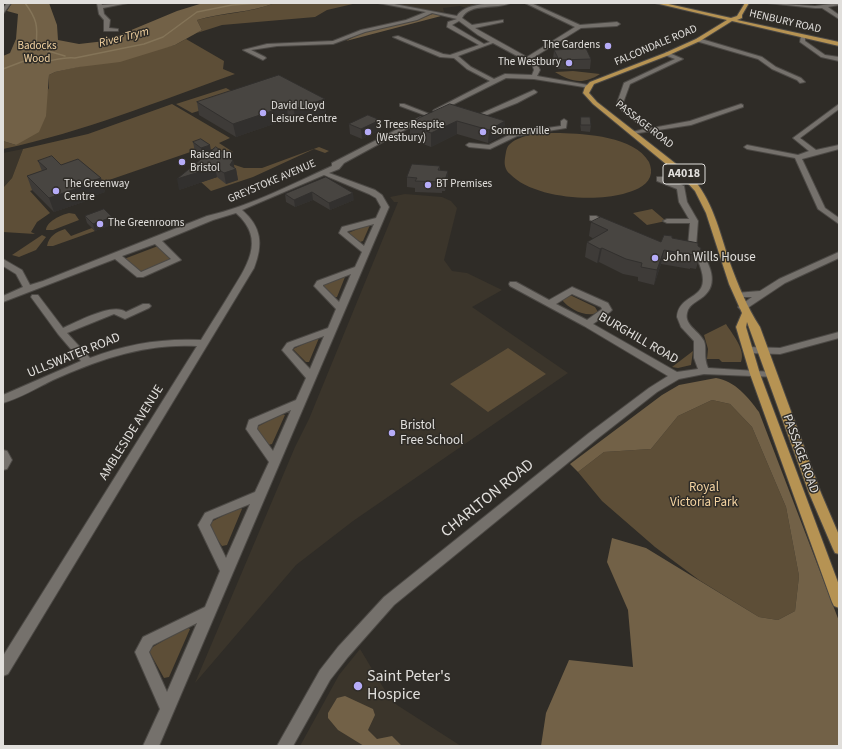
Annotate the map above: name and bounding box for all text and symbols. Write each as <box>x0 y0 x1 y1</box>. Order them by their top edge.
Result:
street label: HENBURY ROAD <box>748 7 822 37</box>
street label: FALCONDALE ROAD <box>613 23 699 69</box>
water label: River Trym <box>97 25 151 51</box>
place label: The Gardens <box>542 39 600 53</box>
park label: Badocks Wood <box>17 40 57 66</box>
marker: The Gardens <box>603 41 613 51</box>
place label: The Westbury <box>498 56 561 70</box>
marker: The Westbury <box>564 58 574 68</box>
street label: PASSAGE ROAD <box>612 98 676 152</box>
place label: David Lloyd Leisure Centre <box>271 100 337 126</box>
marker: David Lloyd Leisure Centre <box>258 108 268 118</box>
place label: 3 Trees Respite (Westbury) <box>376 119 445 145</box>
place label: Sommerville <box>491 125 550 139</box>
marker: 3 Trees Respite (Westbury) <box>363 127 373 137</box>
marker: Sommerville <box>478 127 488 137</box>
place label: Raised In Bristol <box>190 149 232 175</box>
marker: Raised In Bristol <box>177 157 187 167</box>
street label: GREYSTOKE AVENUE <box>226 158 318 206</box>
road number: A4018 <box>663 164 705 184</box>
place label: The Greenway Centre <box>64 178 129 204</box>
place label: BT Premises <box>436 178 492 192</box>
marker: BT Premises <box>423 180 433 190</box>
marker: The Greenway Centre <box>51 186 61 196</box>
place label: The Greenrooms <box>108 217 184 231</box>
marker: The Greenrooms <box>95 219 105 229</box>
place label: John Wills House <box>663 250 756 266</box>
marker: John Wills House <box>650 253 660 263</box>
street label: BURGHILL ROAD <box>595 310 681 368</box>
street label: ULLSWATER ROAD <box>25 330 123 382</box>
street label: AMBLESIDE AVENUE <box>96 383 168 483</box>
street label: PASSAGE ROAD <box>778 412 822 496</box>
place label: Bristol Free School <box>400 418 463 449</box>
marker: Bristol Free School <box>387 428 397 438</box>
street label: CHARLTON ROAD <box>438 456 538 542</box>
park label: Royal Victoria Park <box>670 480 738 511</box>
place label: Saint Peter's Hospice <box>367 667 450 705</box>
marker: Saint Peter's Hospice <box>352 680 364 692</box>

